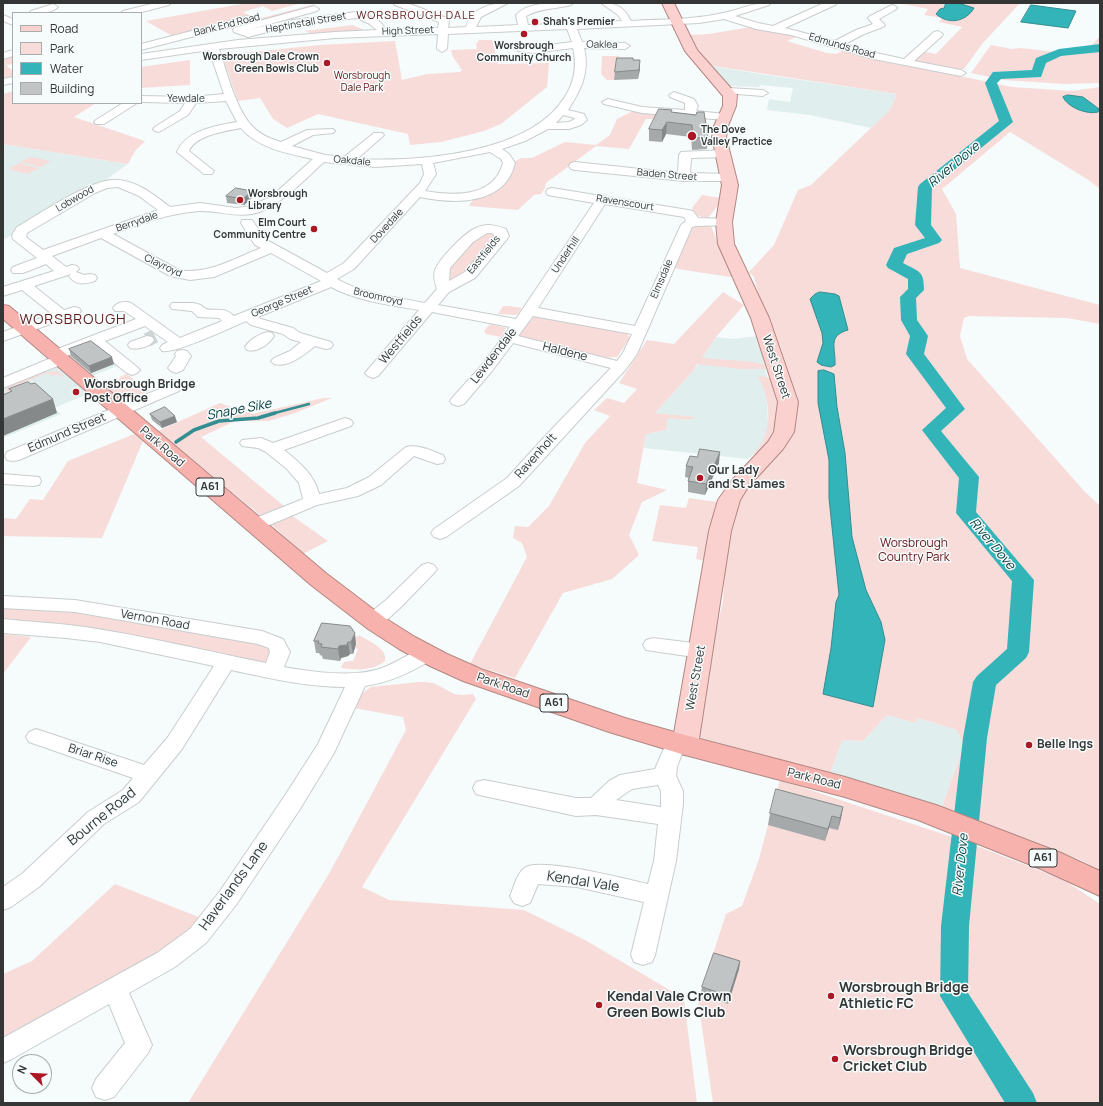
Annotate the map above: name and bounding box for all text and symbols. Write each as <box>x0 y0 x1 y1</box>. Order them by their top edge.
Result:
district label: WORSBROUGH DALE <box>356 9 476 23</box>
street label: Heptinstall Street <box>265 10 347 36</box>
street label: Bank End Road <box>193 11 261 39</box>
legend <box>12 12 142 104</box>
place label: Shah's Premier <box>543 16 615 28</box>
marker: Shah's Premier <box>530 17 540 27</box>
text: Road <box>50 20 78 37</box>
street label: High Street <box>382 24 434 38</box>
marker: Worsbrough Community Church <box>519 29 529 39</box>
street label: Edmunds Road <box>807 31 877 61</box>
street label: Oaklea <box>586 39 618 51</box>
text: Park <box>50 40 74 57</box>
place label: Worsbrough Community Church <box>477 40 571 64</box>
place label: Worsbrough Dale Crown Green Bowls Club <box>202 51 319 74</box>
marker: Worsbrough Dale Crown Green Bowls Club <box>322 58 332 68</box>
text: Water <box>50 60 83 77</box>
park label: Worsbrough Dale Park <box>334 70 390 94</box>
text: Building <box>50 80 94 97</box>
street label: Yewdale <box>167 93 205 105</box>
place label: The Dove Valley Practice <box>701 124 772 148</box>
marker: The Dove Valley Practice <box>686 130 698 142</box>
water label: River Dove <box>925 139 983 191</box>
street label: Oakdale <box>333 153 371 169</box>
street label: Baden Street <box>636 166 698 184</box>
street label: Lobwood <box>54 183 96 215</box>
place label: Worsbrough Library <box>248 188 307 212</box>
street label: Ravenscourt <box>595 193 655 213</box>
marker: Worsbrough Library <box>235 195 245 205</box>
street label: Dovedale <box>368 206 406 246</box>
street label: Berrydale <box>114 209 160 235</box>
place label: Elm Court Community Centre <box>214 217 306 240</box>
marker: Elm Court Community Centre <box>309 224 319 234</box>
street label: Eastfields <box>465 233 503 277</box>
street label: Underhill <box>549 235 583 275</box>
street label: Clayroyd <box>142 252 184 280</box>
street label: Elmsdale <box>648 258 676 300</box>
street label: George Street <box>250 284 314 320</box>
street label: Broomroyd <box>352 286 404 308</box>
district label: WORSBROUGH <box>19 312 127 328</box>
street label: Westfields <box>376 313 426 367</box>
street label: Lewdendale <box>468 325 520 387</box>
street label: West Street <box>759 333 793 401</box>
street label: Haldene <box>541 339 589 365</box>
place label: Worsbrough Bridge Post Office <box>84 378 195 406</box>
marker: Worsbrough Bridge Post Office <box>71 387 81 397</box>
water label: Snape Sike <box>205 396 273 424</box>
street label: Edmund Street <box>26 410 108 456</box>
street label: Park Road <box>137 424 187 470</box>
street label: Ravenholt <box>512 431 560 481</box>
place label: Our Lady and St James <box>708 464 785 492</box>
marker: Our Lady and St James <box>695 473 705 483</box>
road number: A61 <box>196 478 224 496</box>
water label: River Dove <box>966 515 1018 573</box>
park label: Worsbrough Country Park <box>878 537 950 565</box>
street label: Vernon Road <box>119 607 191 633</box>
street label: West Street <box>683 644 709 712</box>
street label: Park Road <box>475 670 531 702</box>
road number: A61 <box>540 694 568 712</box>
place label: Belle Ings <box>1037 738 1093 752</box>
marker: Belle Ings <box>1024 740 1034 750</box>
street label: Briar Rise <box>66 741 120 771</box>
street label: Park Road <box>786 765 842 793</box>
street label: Bourne Road <box>65 784 139 850</box>
water label: River Dove <box>950 833 972 897</box>
street label: Haverlands Lane <box>196 838 272 934</box>
road number: A61 <box>1029 849 1057 867</box>
street label: Kendal Vale <box>546 868 620 896</box>
place label: Worsbrough Bridge Athletic FC <box>839 980 969 1012</box>
place label: Kendal Vale Crown Green Bowls Club <box>607 989 731 1022</box>
marker: Worsbrough Bridge Athletic FC <box>826 991 836 1001</box>
marker: Kendal Vale Crown Green Bowls Club <box>594 1000 604 1010</box>
place label: Worsbrough Bridge Cricket Club <box>843 1043 973 1076</box>
north arrow <box>12 1054 52 1094</box>
marker: Worsbrough Bridge Cricket Club <box>830 1054 840 1064</box>
text: N <box>13 1063 30 1076</box>

